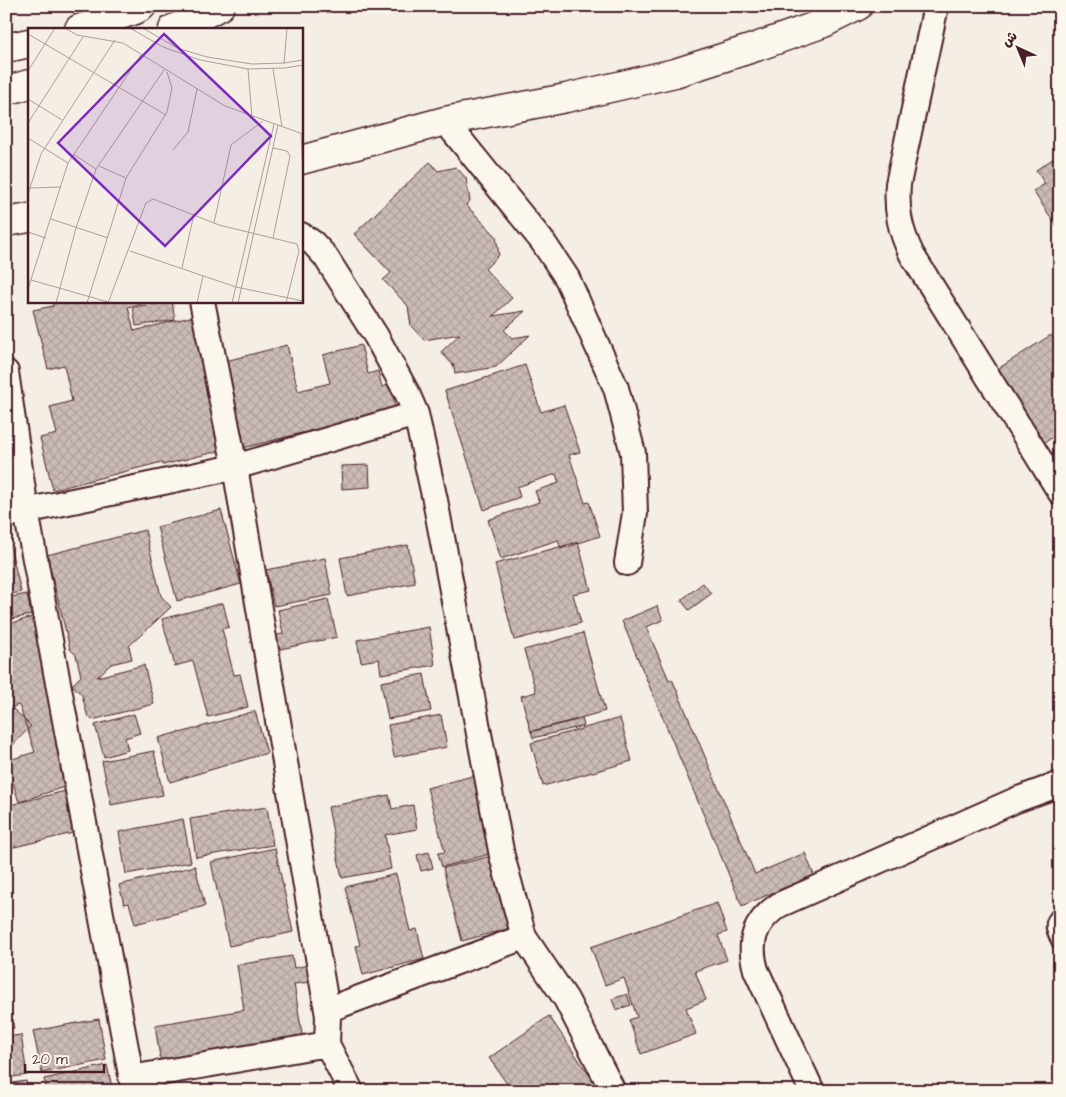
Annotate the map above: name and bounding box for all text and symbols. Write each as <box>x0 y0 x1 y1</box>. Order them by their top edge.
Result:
north arrow <box>994 22 1044 72</box>
text: ش <box>997 27 1022 52</box>
inset map <box>28 28 302 302</box>
scale bar <box>25 1042 104 1074</box>
text: 20 m <box>32 1049 68 1070</box>

